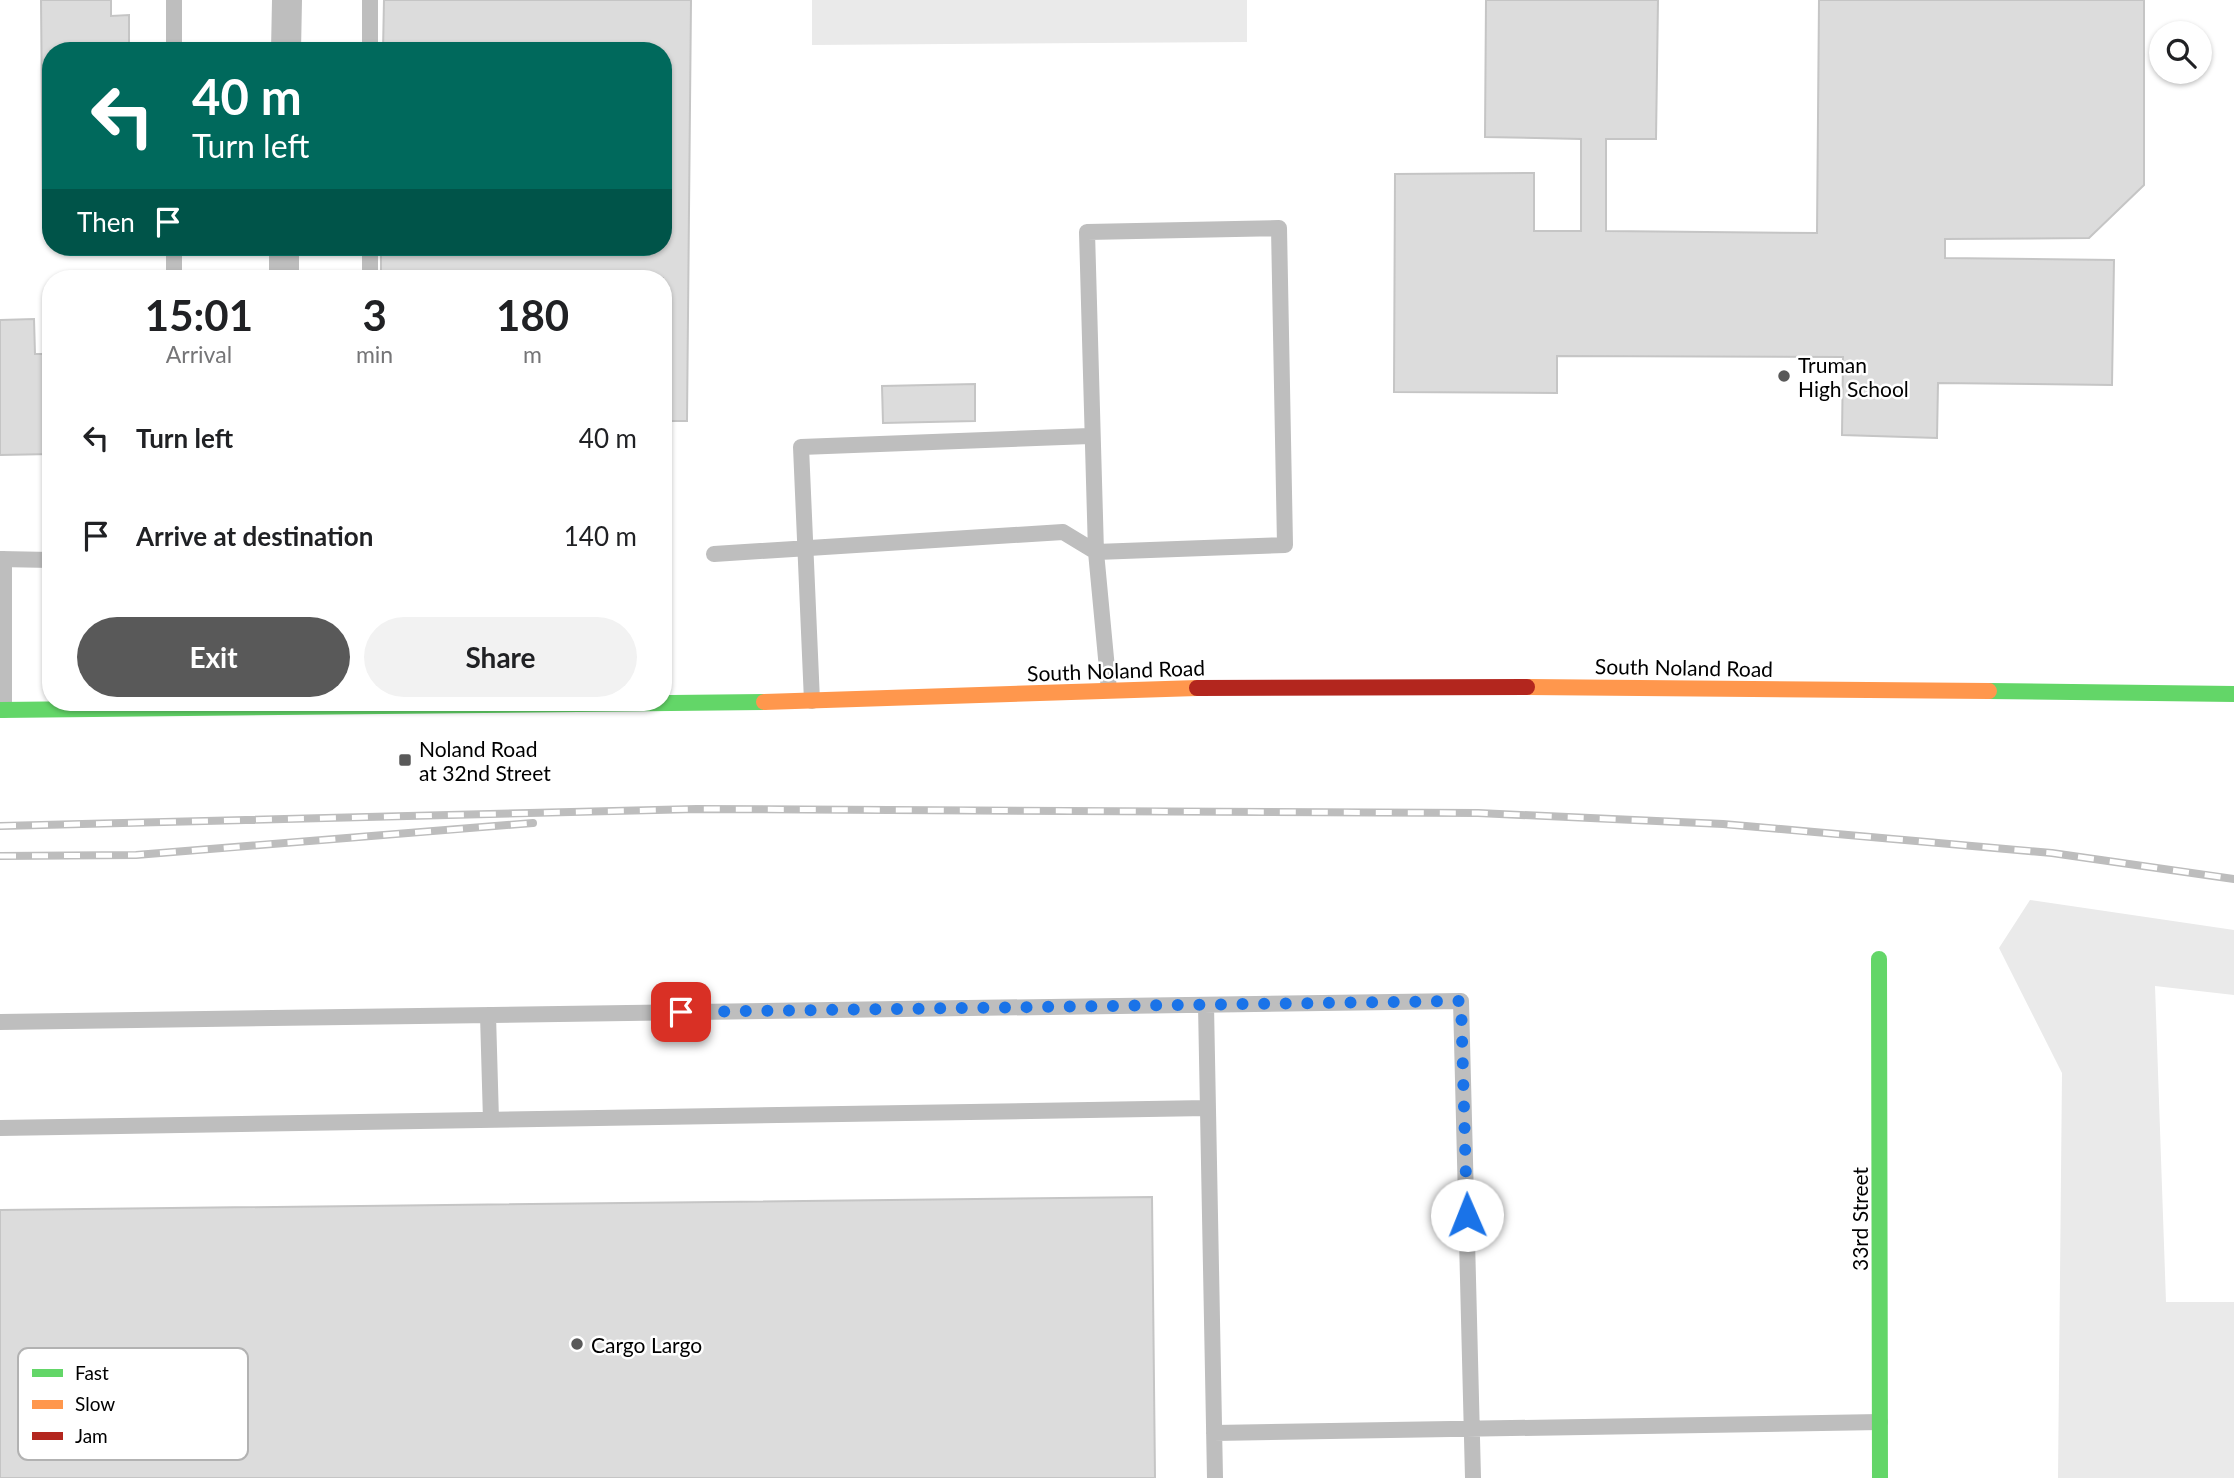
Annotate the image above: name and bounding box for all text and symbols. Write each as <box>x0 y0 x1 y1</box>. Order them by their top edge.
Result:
map controls <box>2149 21 2212 84</box>
button: search <box>2149 21 2212 84</box>
text: 40 m <box>192 67 302 125</box>
icon: left <box>77 70 168 161</box>
text: Turn left <box>192 126 309 165</box>
icon: arrive <box>149 203 187 241</box>
text: Then <box>77 206 135 238</box>
text: 15:01 <box>145 290 253 340</box>
text: 3 <box>362 290 387 340</box>
text: 180 <box>496 290 569 340</box>
text: Arrival <box>166 340 232 368</box>
text: min <box>356 340 393 368</box>
text: m <box>523 340 542 368</box>
place label: Truman High School <box>1798 352 1909 401</box>
marker: Truman High School <box>1776 368 1792 384</box>
icon: left <box>77 419 115 457</box>
text: Turn left <box>136 422 233 454</box>
text: 40 m <box>579 422 637 454</box>
icon: arrive <box>77 517 115 555</box>
text: Arrive at destination <box>136 520 373 552</box>
text: 140 m <box>564 520 637 552</box>
button: Exit <box>77 617 350 697</box>
button: Share <box>364 617 637 697</box>
street label: South Noland Road <box>1595 653 1773 681</box>
street label: South Noland Road <box>1027 654 1205 686</box>
place label: Noland Road at 32nd Street <box>419 736 551 785</box>
marker: Noland Road at 32nd Street <box>397 752 413 768</box>
pin <box>651 982 711 1042</box>
icon: arrive <box>662 993 700 1031</box>
street label: 33rd Street <box>1847 1167 1872 1271</box>
position arrow <box>1430 1178 1504 1252</box>
place label: Cargo Largo <box>591 1332 702 1357</box>
marker: Cargo Largo <box>569 1336 585 1352</box>
legend <box>18 1348 248 1460</box>
text: Fast <box>75 1361 109 1384</box>
text: Slow <box>75 1392 115 1415</box>
text: Jam <box>75 1424 108 1447</box>

